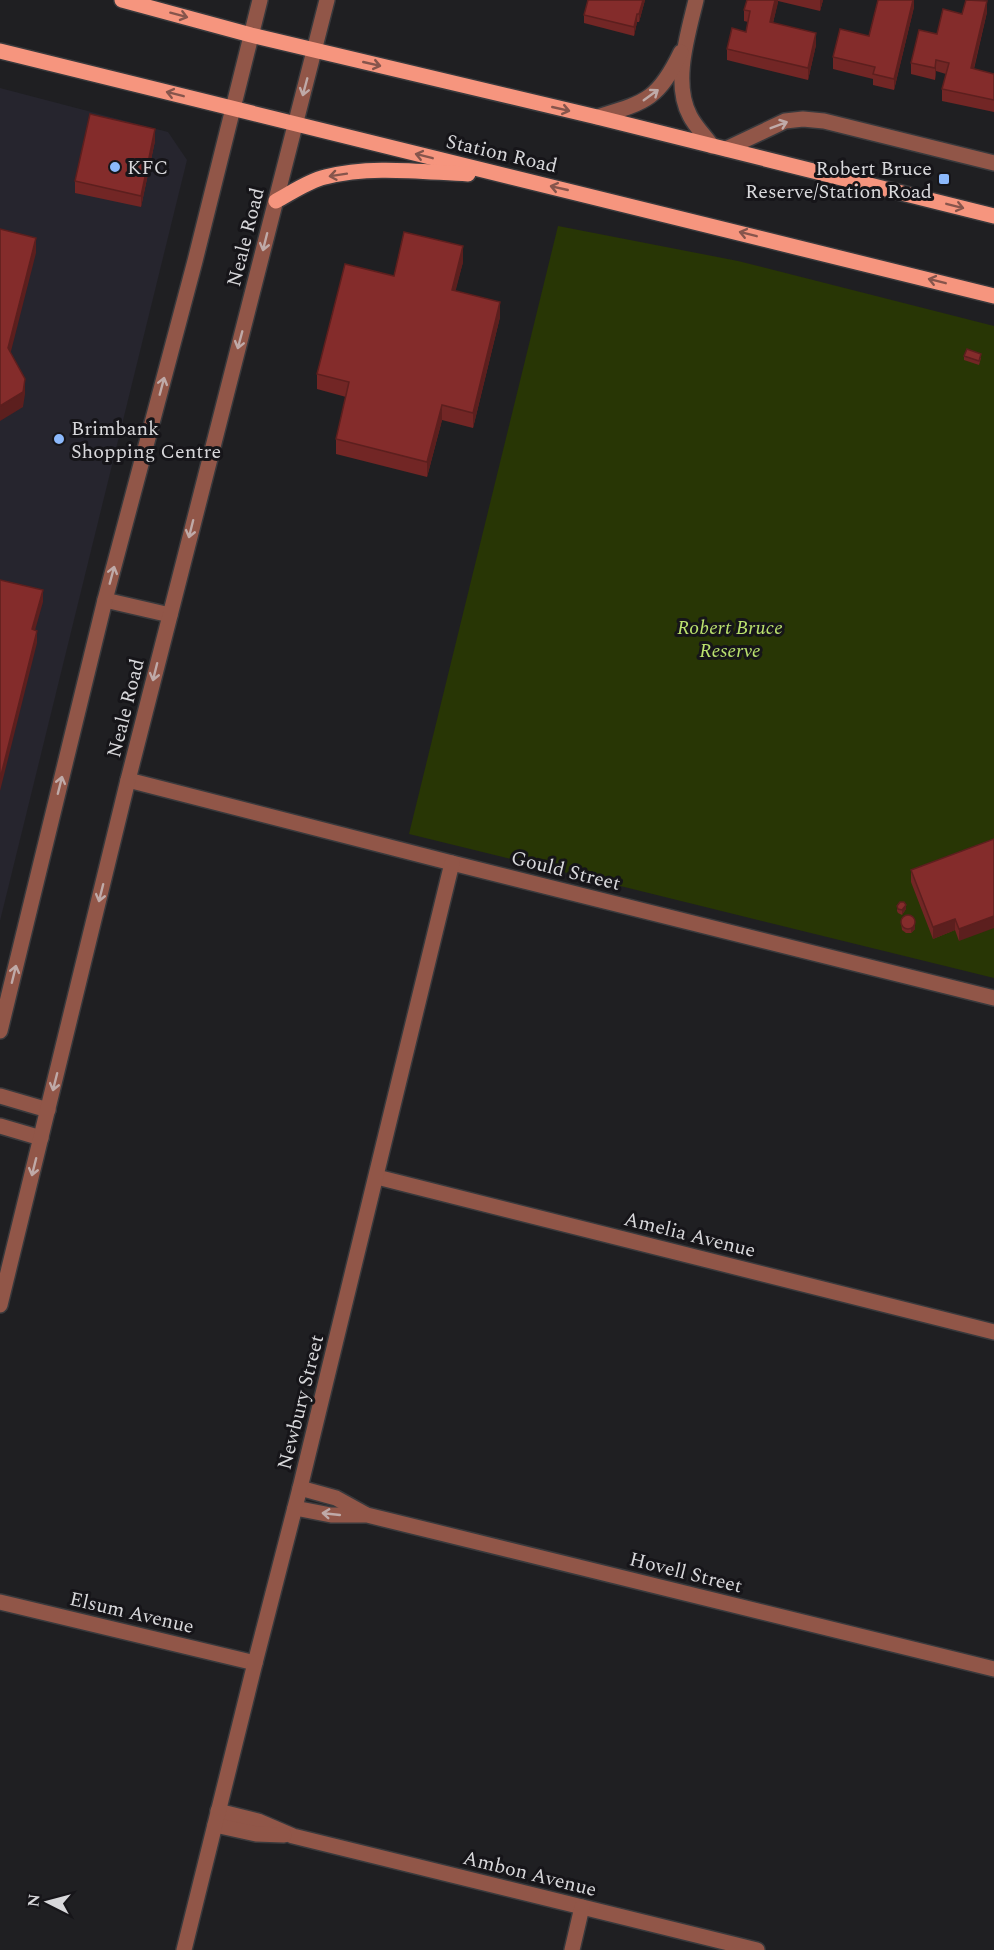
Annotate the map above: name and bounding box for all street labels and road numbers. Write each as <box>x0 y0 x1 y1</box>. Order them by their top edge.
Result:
street label: Station Road <box>443 127 560 181</box>
street label: Neale Road <box>219 185 273 290</box>
street label: Neale Road <box>99 656 153 761</box>
street label: Gould Street <box>508 843 624 899</box>
street label: Amelia Avenue <box>621 1204 759 1266</box>
street label: Newbury Street <box>270 1332 332 1473</box>
street label: Hovell Street <box>626 1544 745 1601</box>
street label: Elsum Avenue <box>67 1584 197 1642</box>
street label: Ambon Avenue <box>460 1843 600 1905</box>

